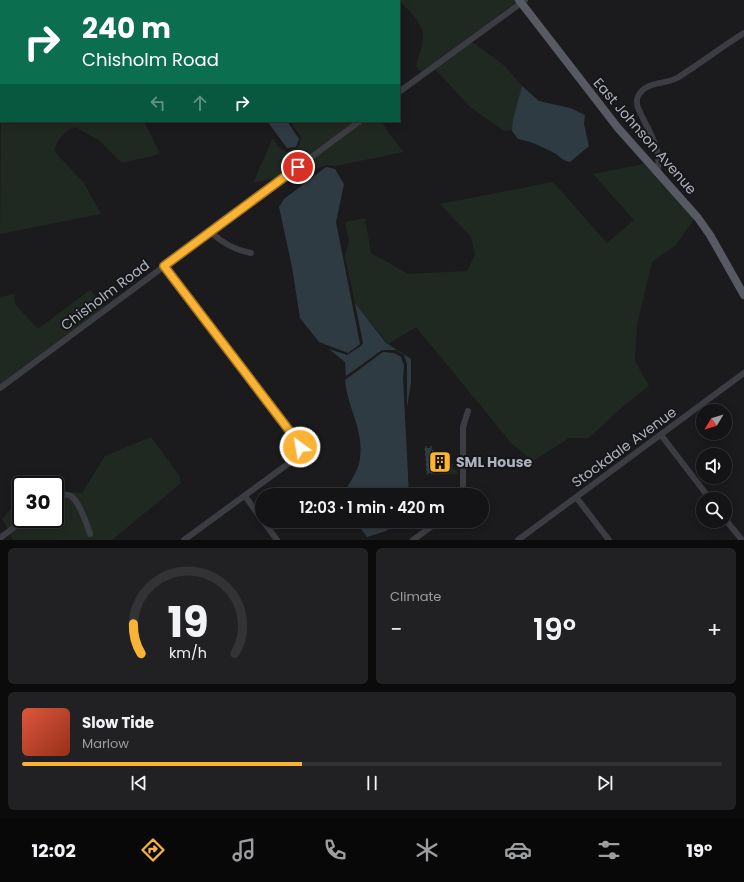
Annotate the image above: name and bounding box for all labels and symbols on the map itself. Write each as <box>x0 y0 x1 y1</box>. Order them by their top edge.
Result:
street label: East Johnson Avenue <box>589 73 702 199</box>
pin <box>281 150 315 184</box>
street label: Chisholm Road <box>56 255 154 335</box>
street label: Stockdale Avenue <box>567 402 681 492</box>
north arrow <box>696 404 732 440</box>
position arrow <box>279 426 321 468</box>
building icon: SML House <box>427 449 453 475</box>
place label: SML House <box>456 452 533 472</box>
speed limit sign: 30 <box>12 476 64 528</box>

